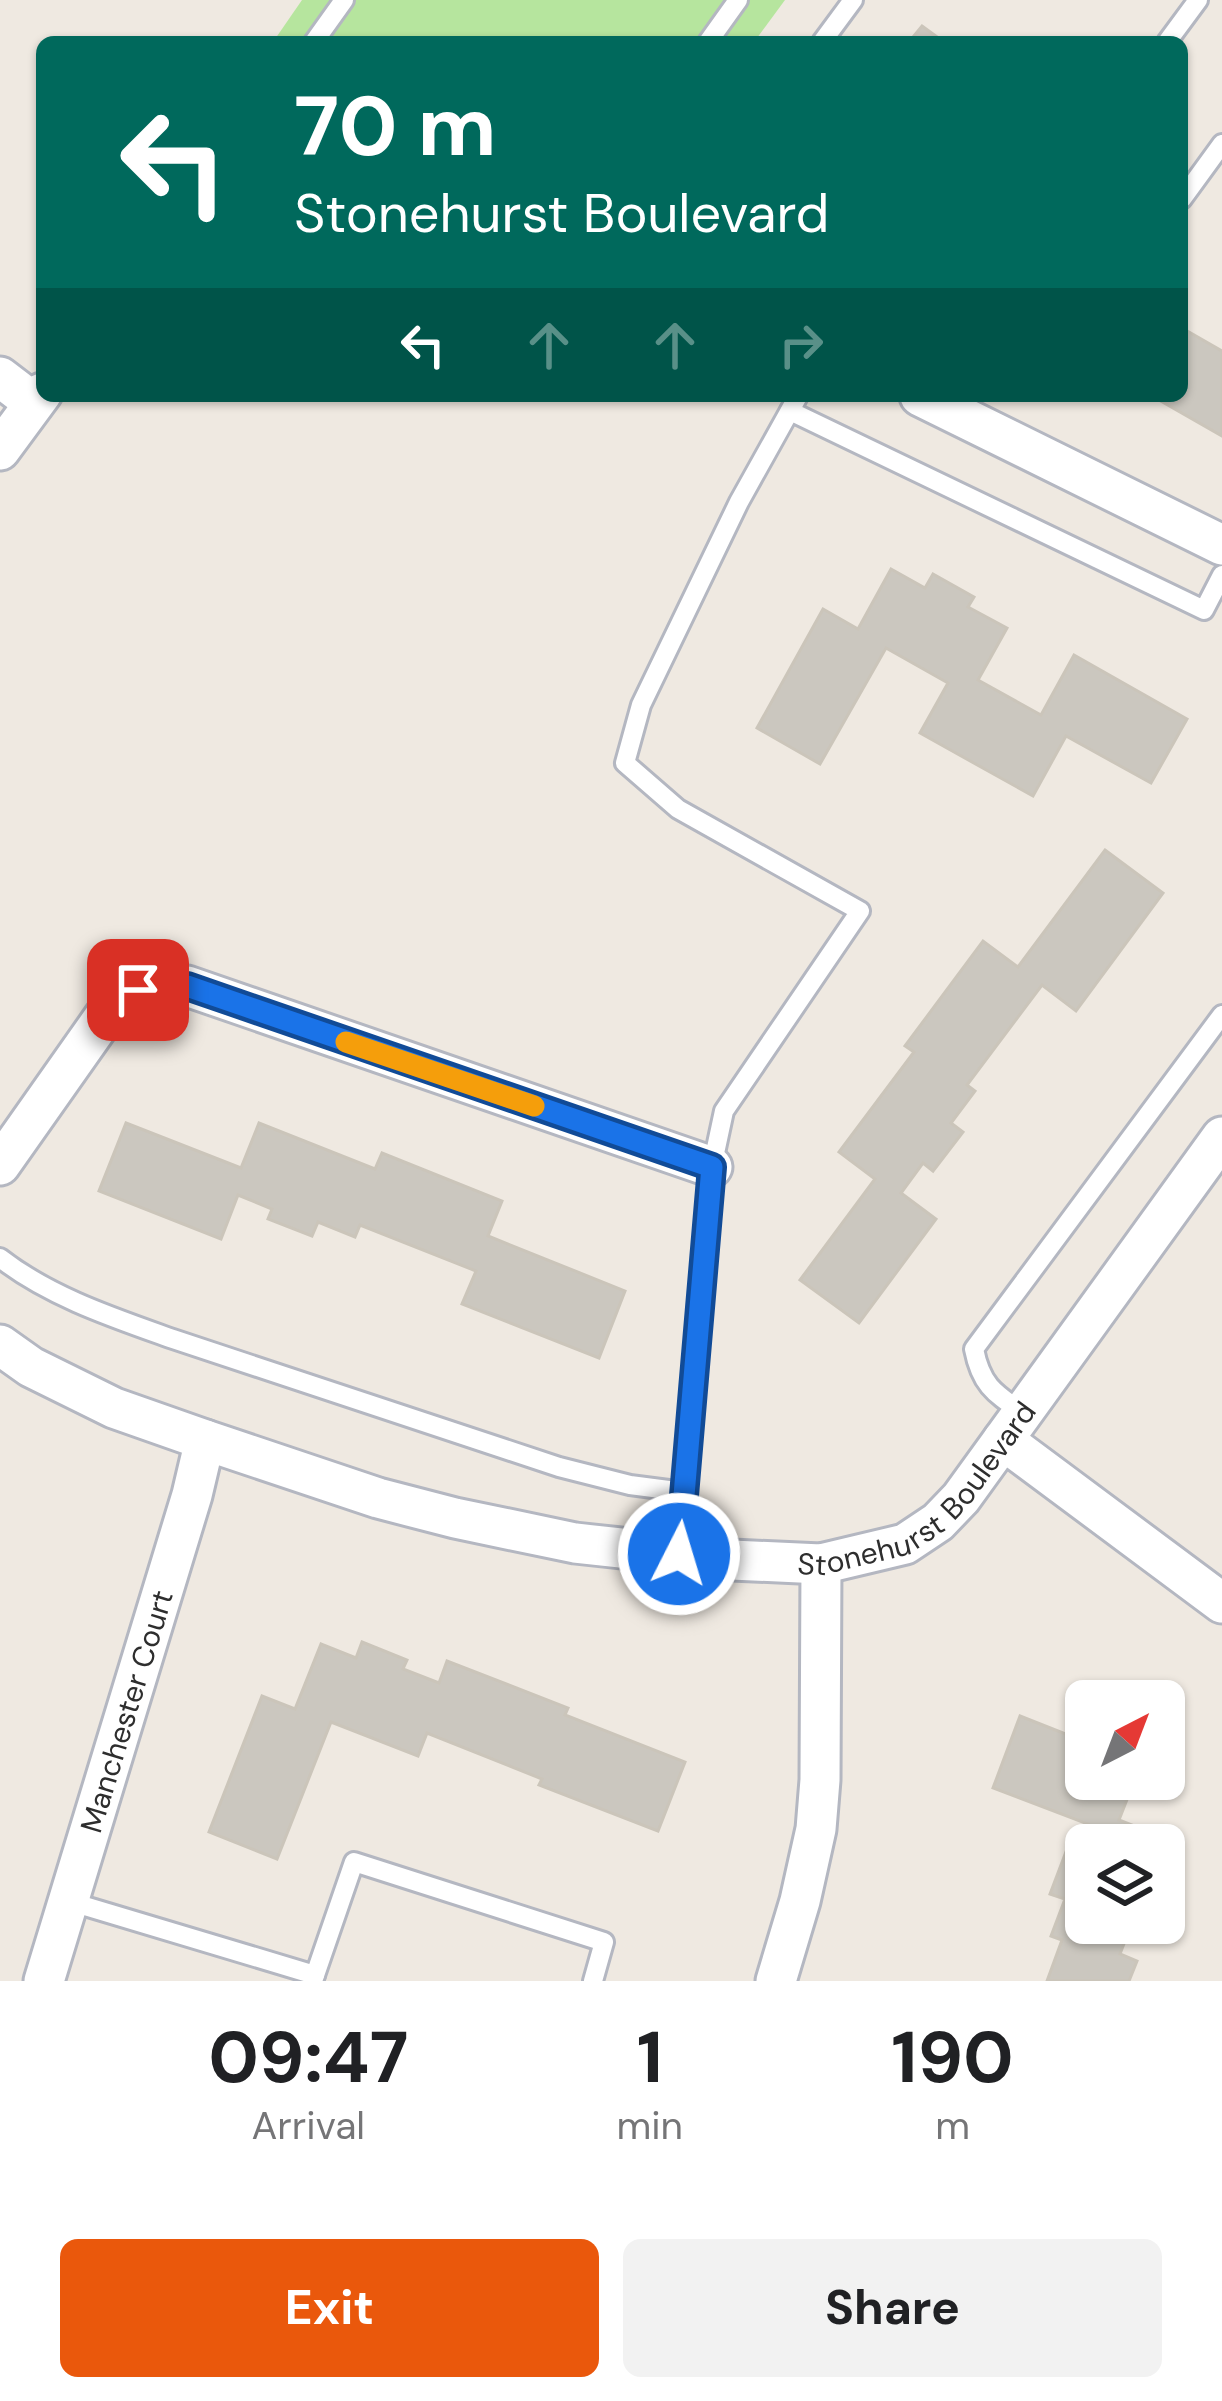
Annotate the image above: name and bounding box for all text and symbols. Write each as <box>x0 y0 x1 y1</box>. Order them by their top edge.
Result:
text: 70 m <box>294 72 497 181</box>
icon: left <box>96 84 252 240</box>
text: Stonehurst Boulevard <box>294 178 829 249</box>
icon: left <box>390 312 456 378</box>
icon: ahead <box>516 312 582 378</box>
icon: ahead <box>642 312 708 378</box>
icon: right <box>768 312 834 378</box>
pin <box>87 939 189 1041</box>
icon: arrive <box>105 957 171 1023</box>
street label: Stonehurst Boulevard <box>797 1393 1044 1584</box>
position arrow <box>616 1491 742 1617</box>
street label: Manchester Court <box>71 1585 181 1837</box>
north arrow <box>1065 1680 1185 1800</box>
map controls <box>1065 1680 1185 1944</box>
button: layers <box>1065 1824 1185 1944</box>
text: 09:47 <box>208 2011 408 2104</box>
text: 1 <box>637 2011 663 2104</box>
text: 190 <box>891 2011 1014 2104</box>
text: Arrival <box>251 2100 365 2151</box>
text: min <box>617 2100 683 2151</box>
text: m <box>935 2100 970 2151</box>
button: Exit <box>60 2239 599 2377</box>
button: Share <box>623 2239 1162 2377</box>

